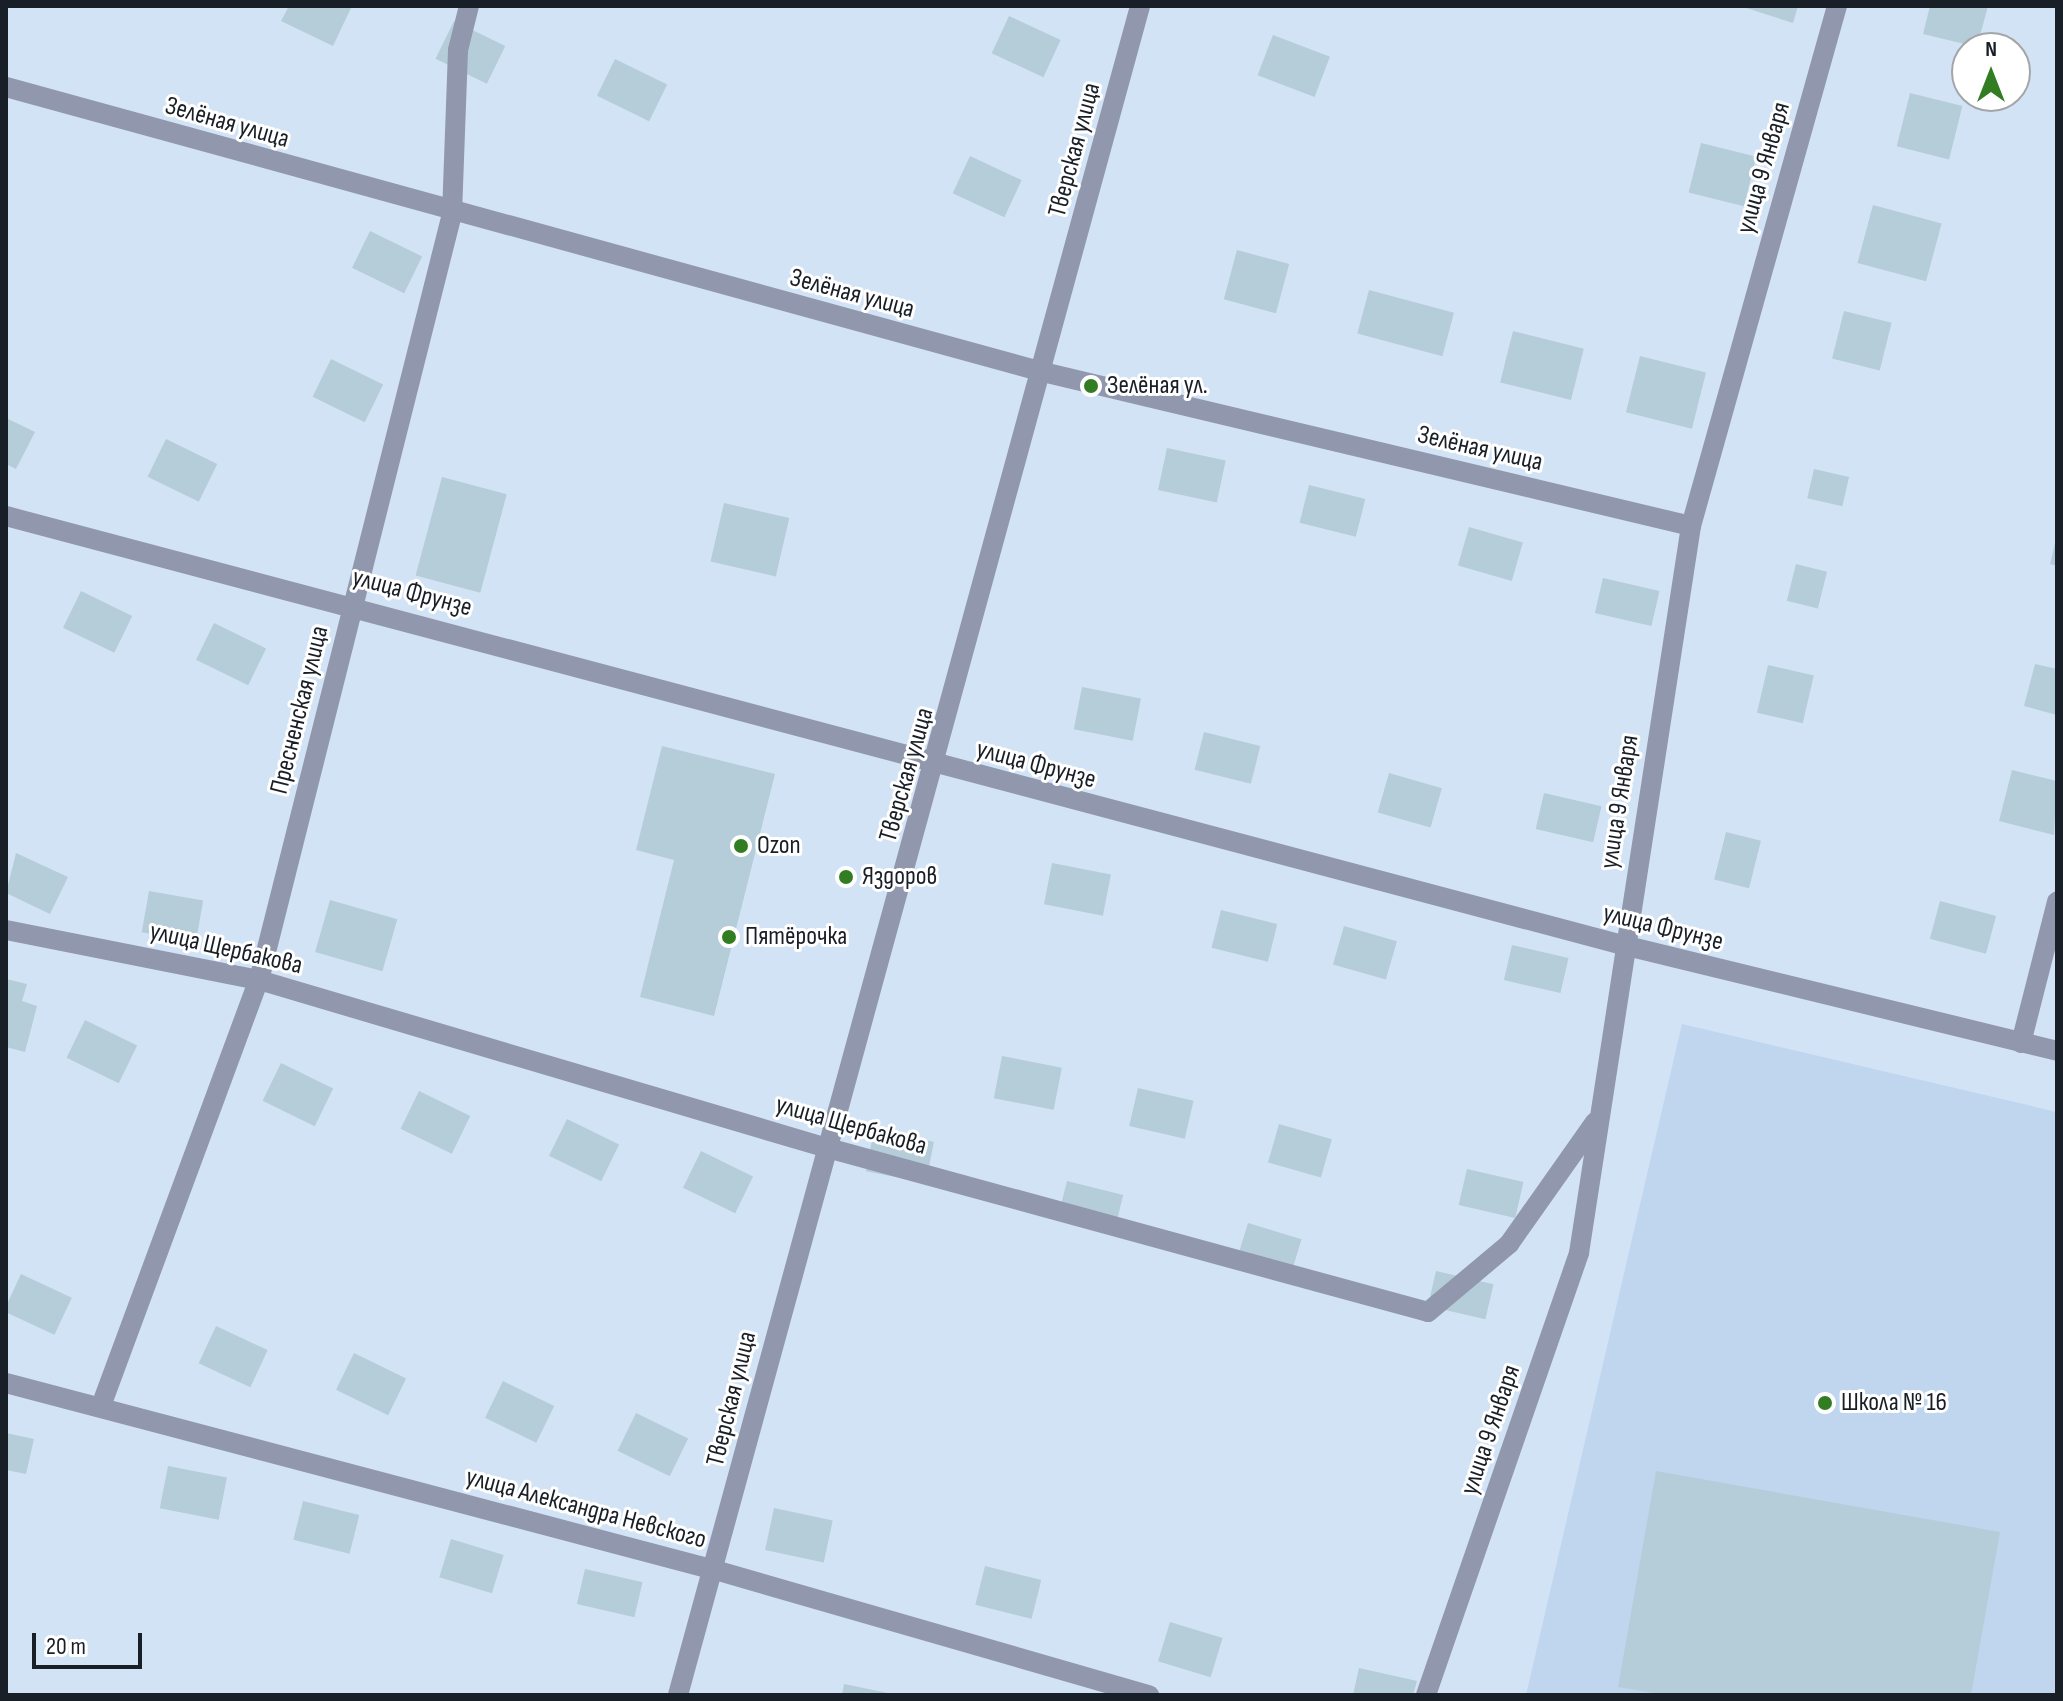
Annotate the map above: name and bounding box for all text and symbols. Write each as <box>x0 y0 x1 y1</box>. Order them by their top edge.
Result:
north arrow <box>1951 32 2031 112</box>
text: N <box>1985 36 1997 63</box>
street label: Тверская улица <box>1042 79 1108 221</box>
street label: Зелёная улица <box>161 90 293 156</box>
street label: улица 9 Января <box>1730 99 1798 237</box>
street label: Зелёная улица <box>786 262 918 326</box>
place label: Зелёная ул. <box>1107 370 1208 402</box>
marker: Зелёная ул. <box>1082 377 1100 395</box>
street label: Зелёная улица <box>1414 419 1546 479</box>
street label: улица Фрунзе <box>349 562 475 624</box>
street label: Пресненская улица <box>264 623 336 797</box>
street label: Тверская улица <box>873 704 941 846</box>
street label: улица 9 Января <box>1594 733 1646 871</box>
street label: улица Фрунзе <box>973 734 1099 796</box>
place label: Ozon <box>757 830 801 862</box>
marker: Ozon <box>732 837 750 855</box>
place label: Яздоров <box>862 861 937 893</box>
marker: Яздоров <box>837 868 855 886</box>
street label: улица Фрунзе <box>1600 898 1726 958</box>
street label: улица Щербакова <box>147 916 305 982</box>
place label: Пятёрочка <box>745 921 847 953</box>
marker: Пятёрочка <box>720 928 738 946</box>
street label: улица Щербакова <box>772 1090 930 1162</box>
street label: Тверская улица <box>700 1328 764 1470</box>
street label: улица 9 Января <box>1454 1361 1528 1499</box>
place label: Школа № 16 <box>1841 1387 1947 1419</box>
marker: Школа № 16 <box>1816 1394 1834 1412</box>
street label: улица Александра Невского <box>462 1462 710 1556</box>
scale bar <box>36 1617 146 1667</box>
text: 20 m <box>46 1632 86 1661</box>

